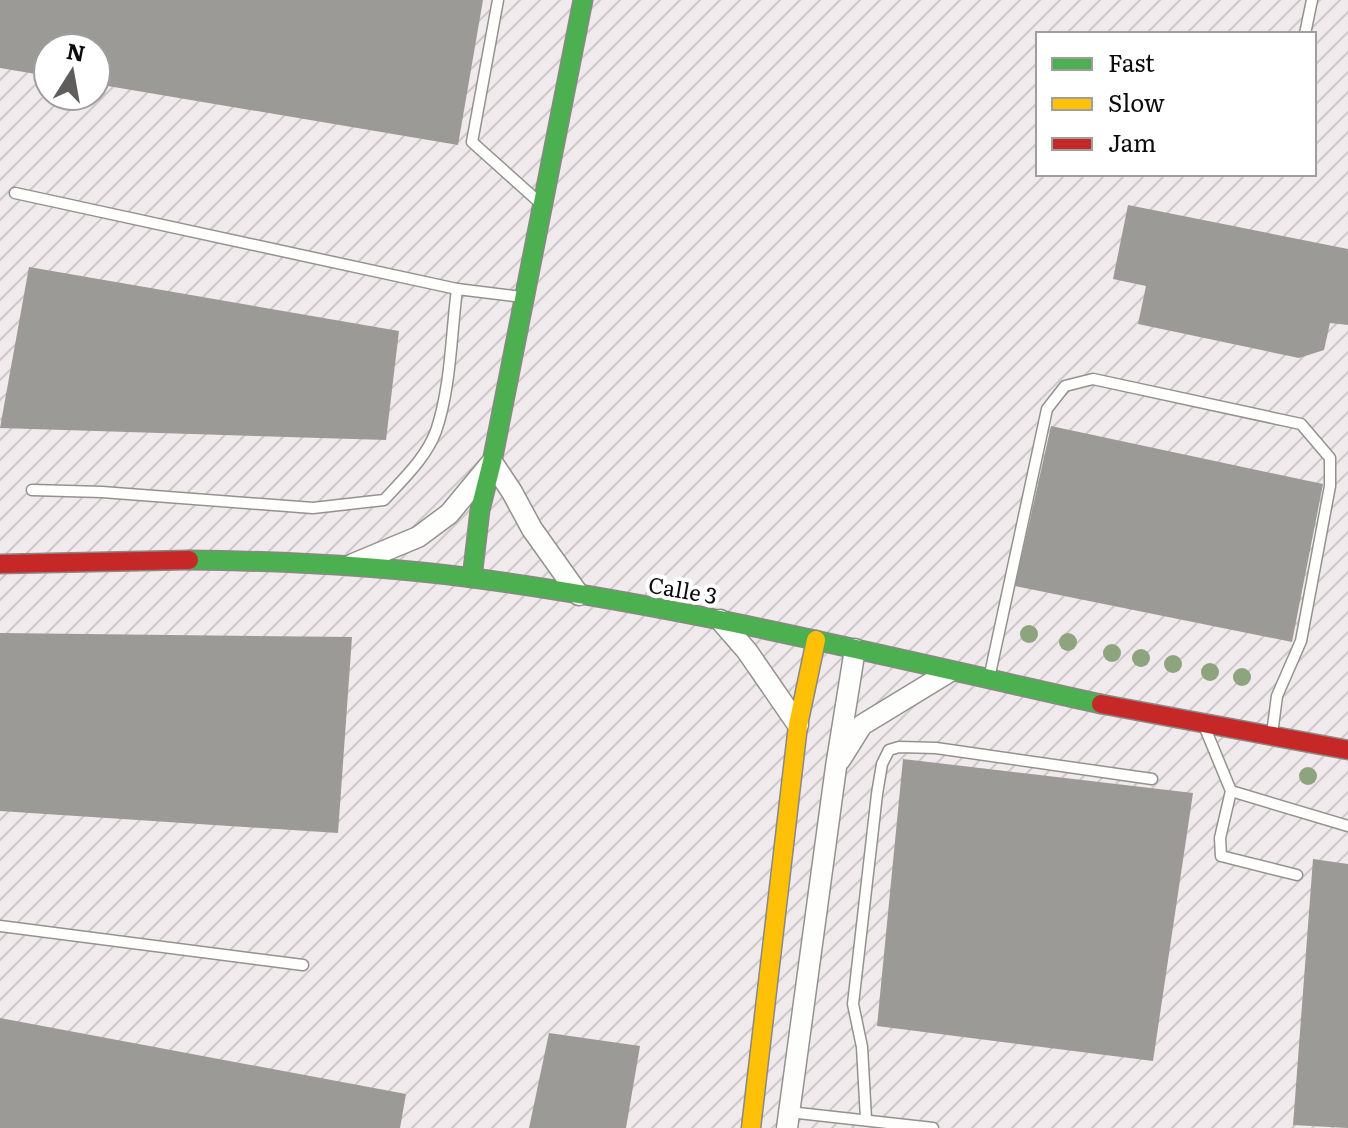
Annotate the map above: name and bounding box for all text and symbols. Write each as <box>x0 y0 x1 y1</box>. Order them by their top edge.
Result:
north arrow <box>32 32 112 112</box>
legend <box>1036 32 1316 176</box>
text: N <box>64 33 88 69</box>
text: Fast <box>1108 44 1155 79</box>
text: Slow <box>1108 84 1165 119</box>
text: Jam <box>1108 124 1156 159</box>
street label: Calle 3 <box>646 567 720 611</box>

